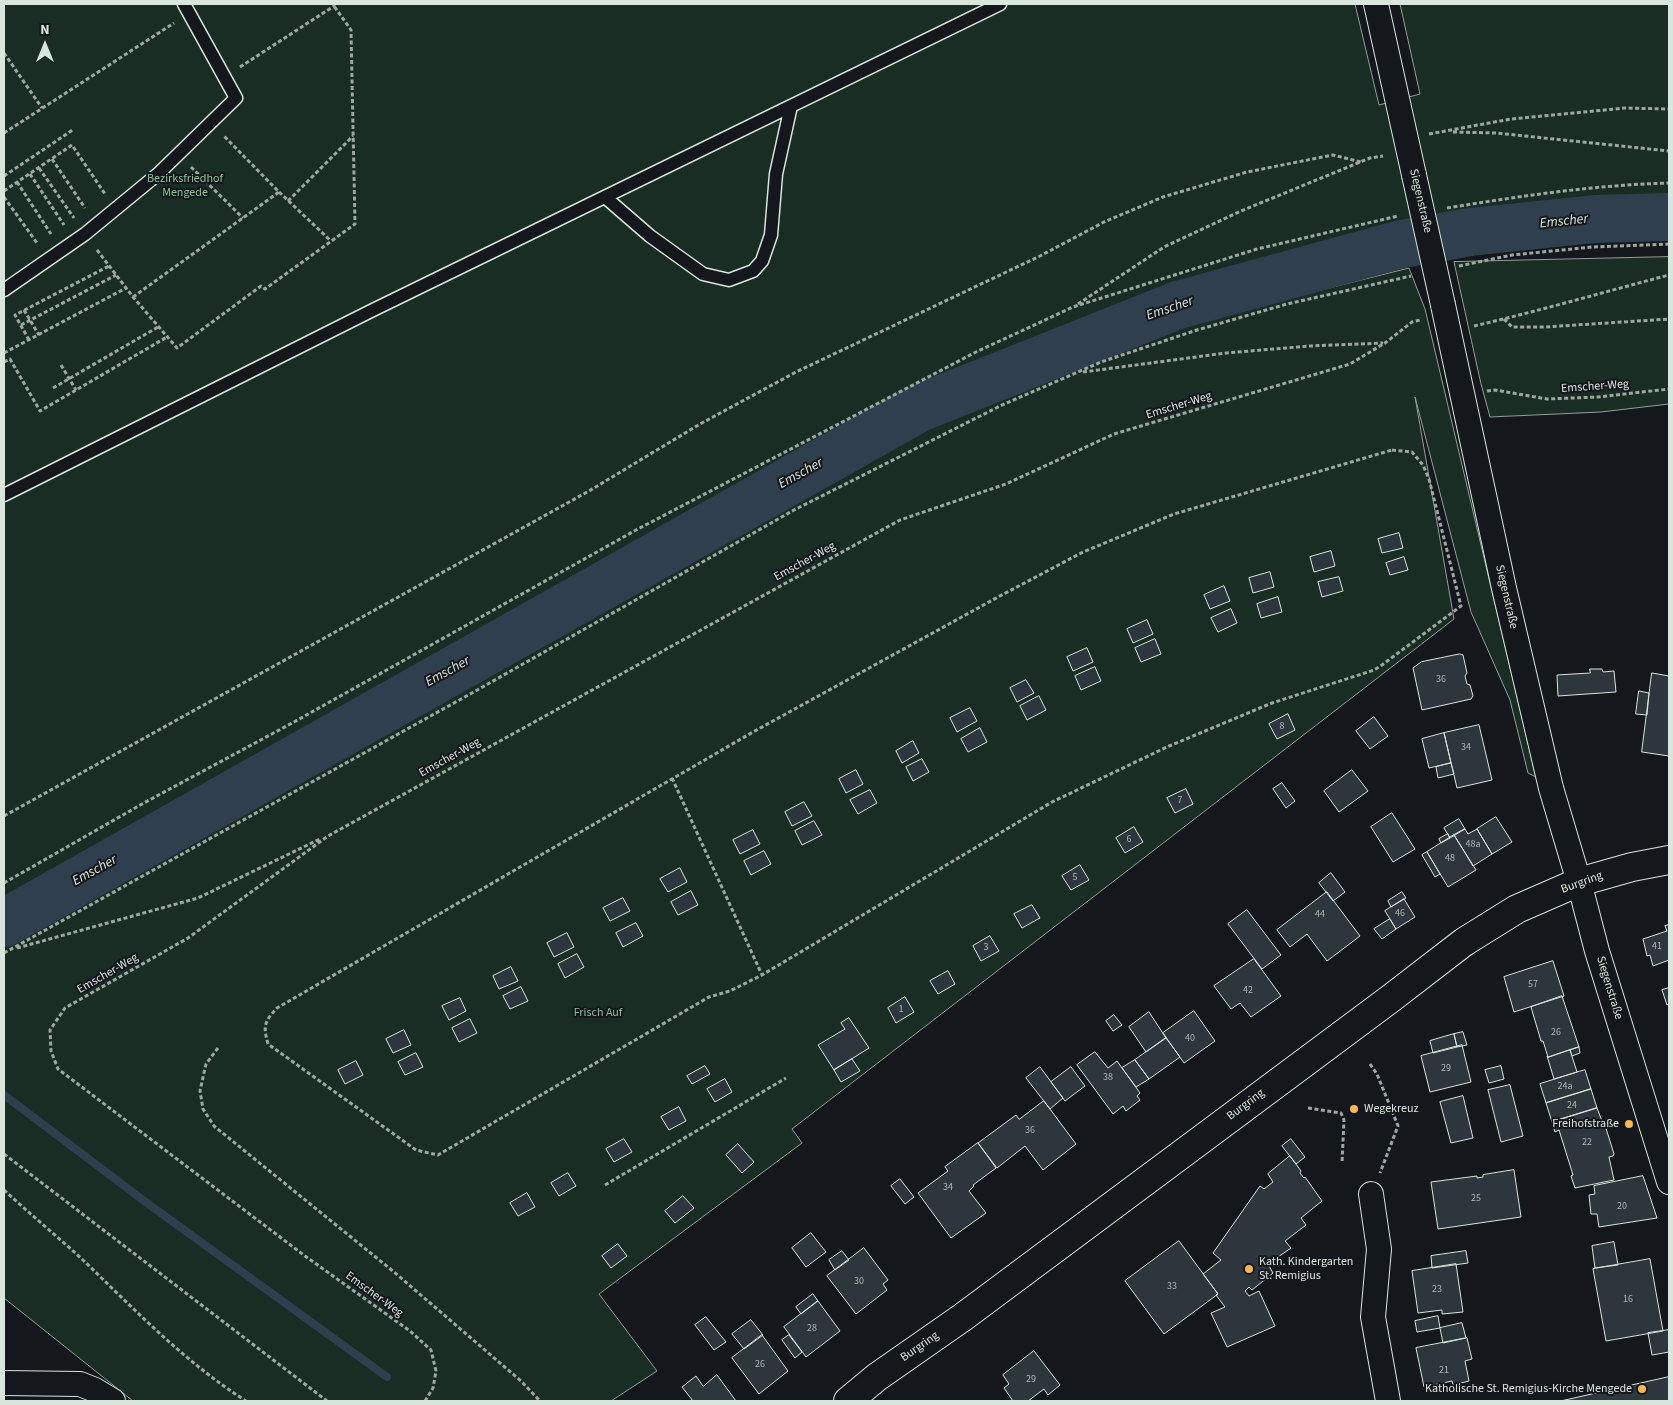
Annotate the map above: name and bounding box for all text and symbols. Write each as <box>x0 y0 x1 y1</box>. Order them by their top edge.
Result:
north arrow <box>20 20 70 70</box>
text: N <box>40 20 50 40</box>
street label: Siegenstraße <box>1406 168 1434 234</box>
park label: Bezirksfriedhof Mengede <box>147 172 223 200</box>
water label: Emscher <box>1539 211 1589 233</box>
water label: Emscher <box>1144 293 1196 325</box>
street label: Emscher-Weg <box>1561 377 1629 397</box>
street label: Emscher-Weg <box>1144 389 1214 423</box>
water label: Emscher <box>776 455 826 493</box>
street label: Emscher-Weg <box>772 539 838 585</box>
street label: Siegenstraße <box>1492 564 1520 630</box>
water label: Emscher <box>423 653 473 691</box>
house number: 36 <box>1436 674 1446 686</box>
house number: 8 <box>1280 721 1284 733</box>
street label: Emscher-Weg <box>417 735 483 781</box>
house number: 34 <box>1461 742 1471 754</box>
house number: 7 <box>1178 795 1182 807</box>
house number: 6 <box>1127 834 1131 846</box>
house number: 48a <box>1466 839 1480 851</box>
water label: Emscher <box>70 852 120 890</box>
house number: 48 <box>1445 853 1455 865</box>
street label: Burgring <box>1559 869 1605 897</box>
house number: 5 <box>1073 872 1077 884</box>
house number: 46 <box>1395 908 1405 920</box>
house number: 44 <box>1315 909 1325 921</box>
house number: 41 <box>1652 941 1662 953</box>
house number: 3 <box>984 942 988 954</box>
street label: Emscher-Weg <box>75 951 141 997</box>
street label: Siegenstraße <box>1593 955 1625 1021</box>
house number: 57 <box>1528 979 1538 991</box>
house number: 42 <box>1243 985 1253 997</box>
house number: 1 <box>899 1004 903 1016</box>
park label: Frisch Auf <box>574 1006 622 1020</box>
house number: 26 <box>1551 1027 1561 1039</box>
house number: 40 <box>1185 1033 1195 1045</box>
house number: 29 <box>1441 1063 1451 1075</box>
house number: 38 <box>1103 1072 1113 1084</box>
house number: 24a <box>1558 1081 1572 1093</box>
street label: Burgring <box>1224 1086 1268 1124</box>
house number: 24 <box>1567 1100 1577 1112</box>
place label: Wegekreuz <box>1364 1102 1419 1116</box>
marker: Wegekreuz <box>1348 1103 1360 1115</box>
place label: Freihofstraße <box>1552 1117 1619 1131</box>
marker: Freihofstraße <box>1623 1118 1635 1130</box>
house number: 36 <box>1025 1125 1035 1137</box>
house number: 22 <box>1582 1137 1592 1149</box>
house number: 34 <box>943 1182 953 1194</box>
house number: 25 <box>1471 1193 1481 1205</box>
house number: 20 <box>1617 1201 1627 1213</box>
place label: Kath. Kindergarten St. Remigius <box>1259 1255 1353 1283</box>
marker: Kath. Kindergarten St. Remigius <box>1243 1263 1255 1275</box>
street label: Emscher-Weg <box>342 1269 406 1321</box>
house number: 30 <box>854 1276 864 1288</box>
house number: 33 <box>1167 1281 1177 1293</box>
house number: 23 <box>1432 1284 1442 1296</box>
house number: 16 <box>1623 1294 1633 1306</box>
house number: 28 <box>807 1323 817 1335</box>
street label: Burgring <box>898 1329 942 1365</box>
house number: 26 <box>755 1359 765 1371</box>
house number: 21 <box>1439 1365 1449 1377</box>
house number: 29 <box>1026 1374 1036 1386</box>
place label: Katholische St. Remigius-Kirche Mengede <box>1425 1382 1632 1396</box>
marker: Katholische St. Remigius-Kirche Mengede <box>1636 1383 1648 1395</box>

